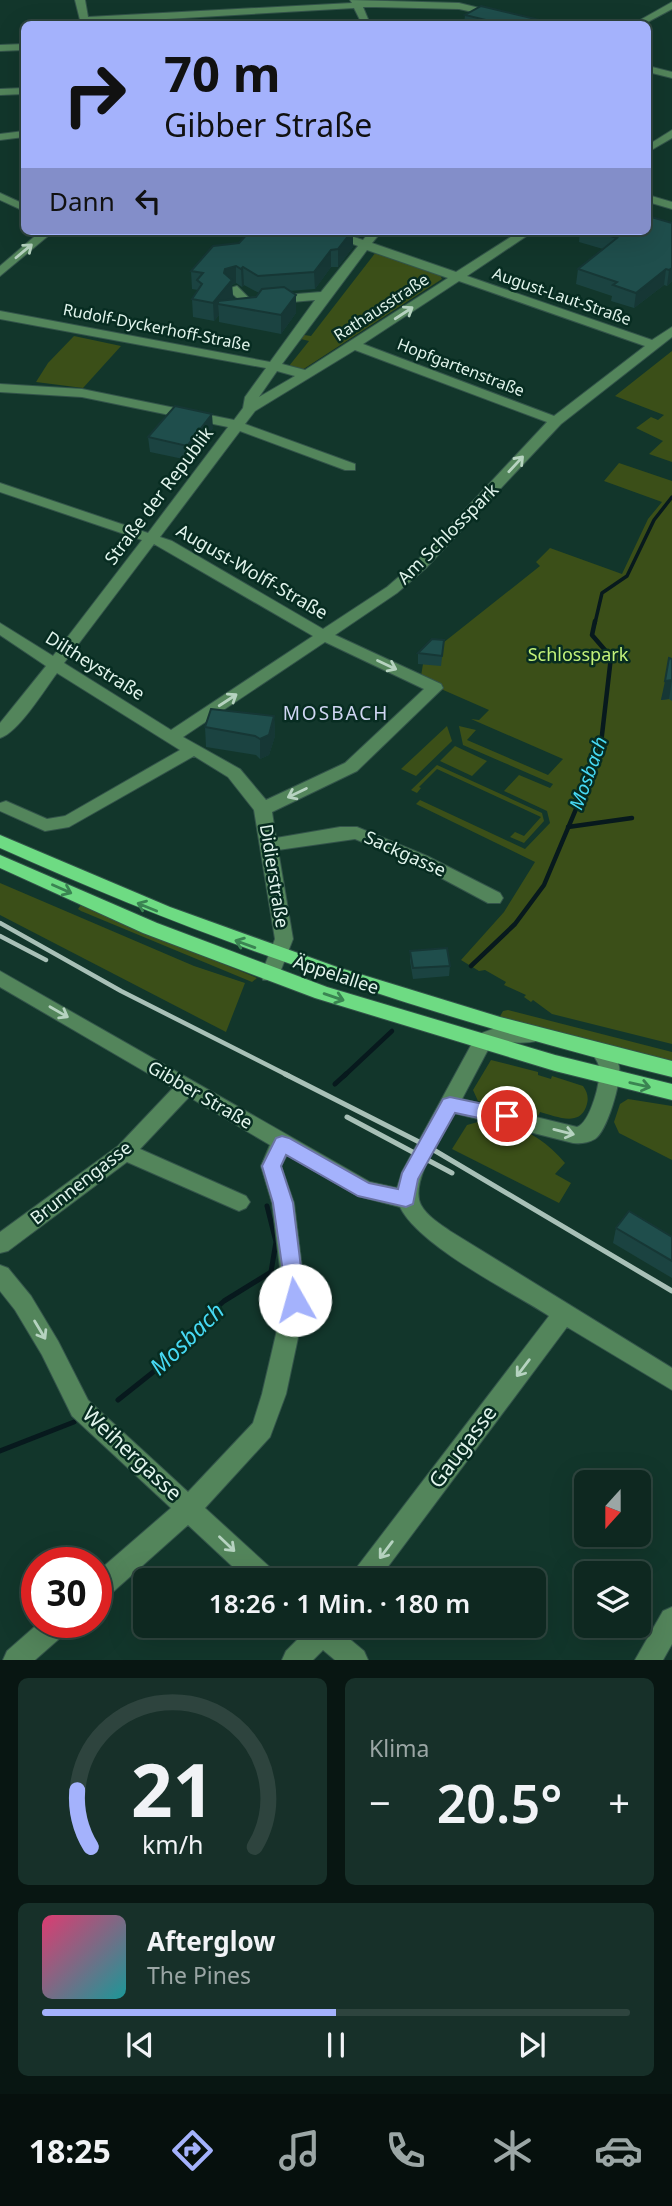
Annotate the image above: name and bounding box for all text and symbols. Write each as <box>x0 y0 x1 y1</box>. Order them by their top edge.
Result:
text: 70 m <box>164 40 281 106</box>
icon: right <box>49 49 140 140</box>
text: Gibber Straße <box>164 103 372 146</box>
icon: left <box>129 182 167 220</box>
text: Dann <box>49 183 115 219</box>
one-way arrow <box>15 243 33 259</box>
street label: August-Laut-Straße <box>490 262 634 330</box>
street label: Rathausstraße <box>329 268 433 346</box>
street label: Rudolf-Dyckerhoff-Straße <box>61 298 253 356</box>
one-way arrow <box>394 306 413 320</box>
street label: Hopfgartenstraße <box>394 333 528 401</box>
street label: Straße der Republik <box>98 421 218 569</box>
one-way arrow <box>508 456 525 473</box>
street label: Am Schlosspark <box>392 477 503 589</box>
street label: August-Wolff-Straße <box>172 518 333 624</box>
street label: Diltheystraße <box>41 625 150 705</box>
park label: Schlosspark <box>528 642 629 666</box>
one-way arrow <box>376 659 397 673</box>
one-way arrow <box>218 693 237 707</box>
district label: MOSBACH <box>283 700 389 726</box>
water label: Mosbach <box>563 733 613 813</box>
one-way arrow <box>287 787 309 800</box>
street label: Didierstraße <box>255 822 295 930</box>
street label: Sackgasse <box>361 824 450 882</box>
one-way arrow <box>51 883 73 896</box>
one-way arrow <box>137 899 159 912</box>
one-way arrow <box>234 937 256 949</box>
street label: Äppelallee <box>291 949 382 999</box>
one-way arrow <box>323 992 345 1004</box>
one-way arrow <box>48 1005 68 1019</box>
street label: Gibber Straße <box>144 1054 257 1134</box>
one-way arrow <box>628 1078 651 1092</box>
pin <box>477 1086 537 1146</box>
icon: arrive <box>488 1097 526 1135</box>
one-way arrow <box>552 1126 574 1139</box>
street label: Brunnengasse <box>25 1135 136 1229</box>
position arrow <box>258 1263 332 1337</box>
water label: Mosbach <box>142 1295 231 1382</box>
one-way arrow <box>33 1320 47 1340</box>
one-way arrow <box>515 1358 530 1377</box>
street label: Gaugasse <box>422 1399 502 1493</box>
street label: Weihergasse <box>77 1400 188 1507</box>
north arrow <box>574 1470 651 1547</box>
map controls <box>574 1470 651 1638</box>
one-way arrow <box>218 1536 235 1553</box>
one-way arrow <box>379 1540 393 1559</box>
speed limit sign: 30 <box>21 1547 112 1638</box>
button: layers <box>574 1561 651 1638</box>
text: 18:26 · 1 Min. · 180 m <box>209 1585 470 1621</box>
text: Klima <box>369 1732 430 1764</box>
text: 21 <box>131 1740 214 1839</box>
text: 20.5° <box>437 1767 562 1838</box>
text: − <box>369 1776 391 1828</box>
text: + <box>608 1776 630 1828</box>
text: km/h <box>142 1827 203 1861</box>
text: Afterglow <box>147 1923 275 1959</box>
text: The Pines <box>147 1959 251 1991</box>
icon: previous <box>121 2026 159 2064</box>
icon: pause <box>317 2026 355 2064</box>
icon: next <box>513 2026 551 2064</box>
icon: directions <box>168 2126 217 2175</box>
icon: music <box>275 2126 324 2175</box>
icon: phone <box>381 2126 430 2175</box>
icon: climate <box>488 2126 537 2175</box>
icon: car <box>594 2126 643 2175</box>
text: 18:25 <box>29 2129 111 2172</box>

